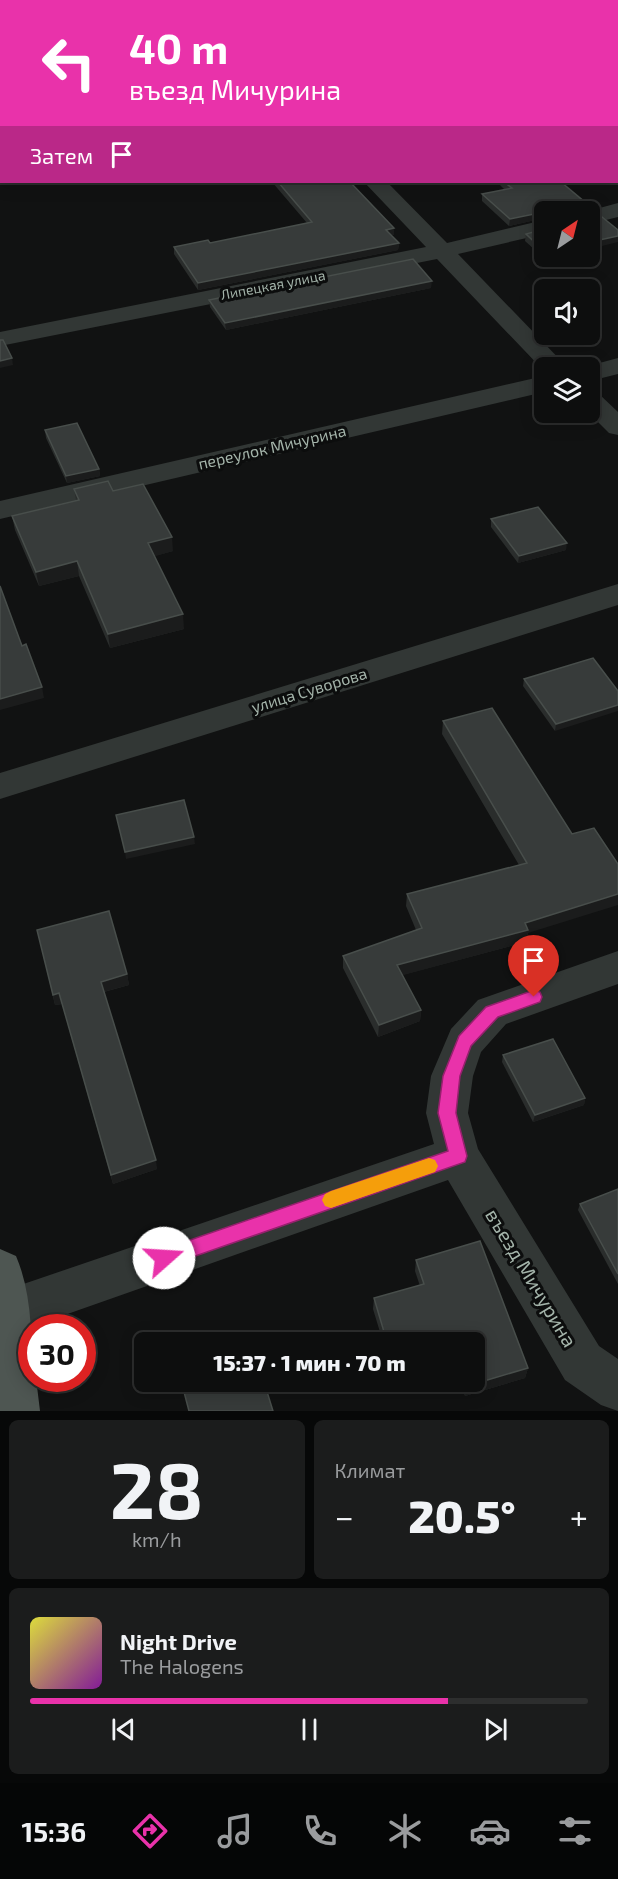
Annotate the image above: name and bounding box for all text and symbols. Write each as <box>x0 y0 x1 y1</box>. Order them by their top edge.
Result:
text: 40 m <box>129 22 228 72</box>
icon: left <box>30 24 108 102</box>
text: въезд Мичурина <box>129 73 341 105</box>
icon: arrive <box>105 138 138 171</box>
text: Затем <box>30 142 93 168</box>
north arrow <box>534 201 600 267</box>
map controls <box>534 201 600 423</box>
street label: Липецкая улица <box>219 266 327 303</box>
button: sound <box>534 279 600 345</box>
button: layers <box>534 357 600 423</box>
street label: переулок Мичурина <box>196 420 348 474</box>
street label: улица Суворова <box>249 663 369 717</box>
pin <box>508 935 559 997</box>
icon: arrive <box>517 944 550 977</box>
street label: въезд Мичурина <box>480 1204 583 1352</box>
position arrow <box>132 1226 196 1290</box>
speed limit sign: 30 <box>18 1314 96 1392</box>
text: 15:37 · 1 мин · 70 m <box>213 1349 406 1375</box>
text: 28 <box>110 1441 204 1535</box>
text: Климат <box>335 1458 405 1482</box>
text: 20.5° <box>408 1488 515 1542</box>
text: − <box>335 1496 354 1536</box>
text: + <box>570 1496 588 1536</box>
text: km/h <box>132 1527 182 1551</box>
text: Night Drive <box>120 1628 237 1654</box>
text: The Halogens <box>120 1654 244 1678</box>
icon: previous <box>107 1713 140 1746</box>
icon: pause <box>293 1713 326 1746</box>
icon: next <box>479 1713 512 1746</box>
icon: directions <box>129 1810 171 1852</box>
icon: music <box>214 1810 256 1852</box>
icon: phone <box>299 1810 341 1852</box>
icon: climate <box>384 1810 426 1852</box>
icon: car <box>469 1810 511 1852</box>
icon: filters <box>554 1810 596 1852</box>
text: 15:36 <box>22 1815 86 1847</box>

